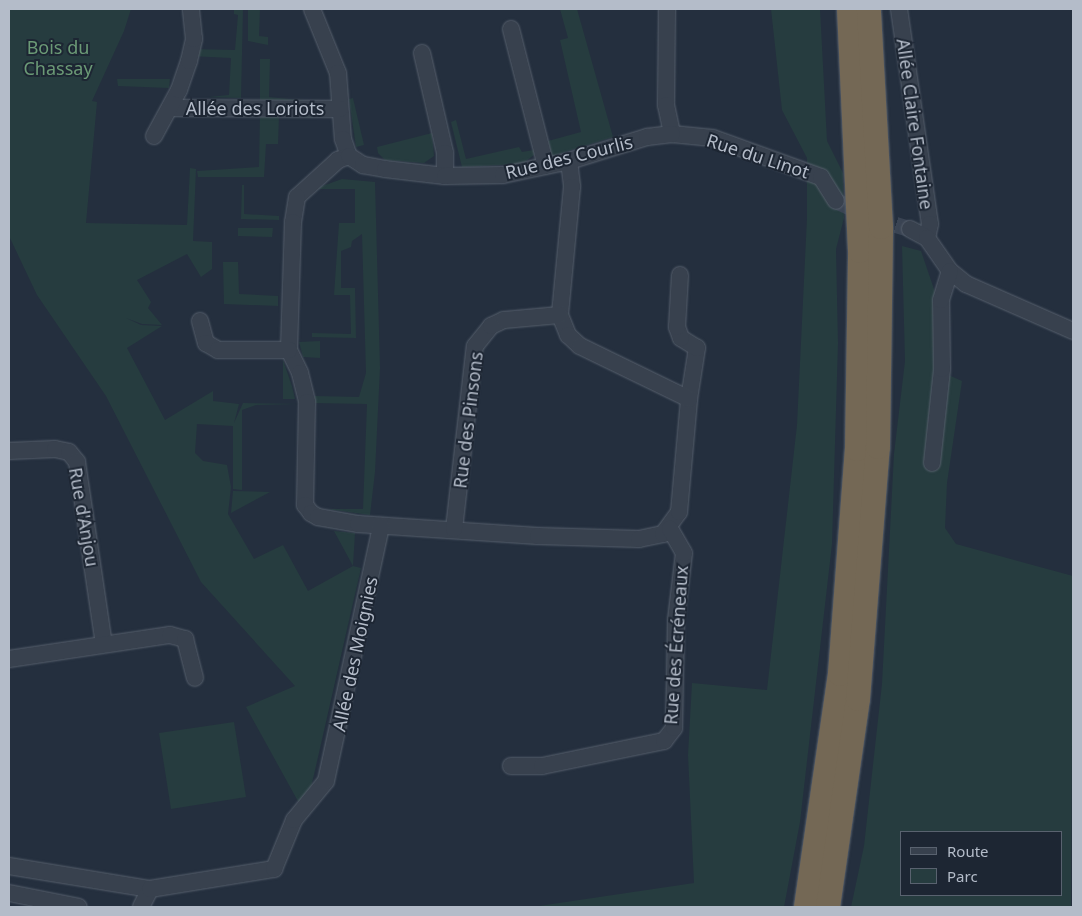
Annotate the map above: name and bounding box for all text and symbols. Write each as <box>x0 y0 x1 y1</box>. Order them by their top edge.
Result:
park label: Bois du Chassay <box>23 37 93 80</box>
street label: Allée Claire Fontaine <box>892 37 938 211</box>
street label: Allée des Loriots <box>186 97 324 119</box>
street label: Rue du Linot <box>704 129 812 183</box>
street label: Rue des Courlis <box>503 131 635 183</box>
street label: Rue des Pinsons <box>449 350 487 490</box>
street label: Rue d'Anjou <box>65 466 103 568</box>
street label: Rue des Écréneaux <box>660 565 692 725</box>
street label: Allée des Moignies <box>328 575 382 733</box>
legend <box>900 831 1062 896</box>
text: Route <box>947 841 989 861</box>
text: Parc <box>947 866 978 886</box>

